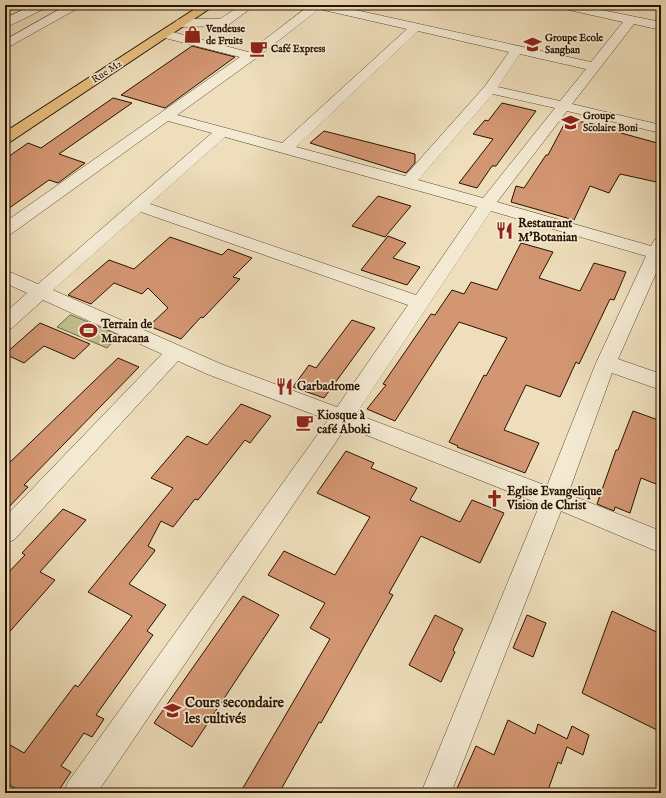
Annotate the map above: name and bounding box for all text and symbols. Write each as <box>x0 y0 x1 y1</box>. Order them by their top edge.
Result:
place label: Vendeuse de Fruits <box>205 23 246 48</box>
shop icon: Vendeuse de Fruits <box>183 25 203 45</box>
place label: Groupe Ecole Sangban <box>545 32 604 57</box>
school or university icon: Groupe Ecole Sangban <box>522 34 542 54</box>
cafe icon: Café Express <box>248 39 268 59</box>
place label: Café Express <box>271 43 326 56</box>
street label: Rue M2 <box>89 57 125 87</box>
place label: Groupe Scolaire Boni <box>583 110 638 135</box>
school or university icon: Groupe Scolaire Boni <box>560 112 580 132</box>
place label: Restaurant M'Botanian <box>518 216 578 245</box>
restaurant icon: Restaurant M'Botanian <box>495 220 515 240</box>
place label: Terrain de Maracana <box>100 317 153 346</box>
sports icon: Terrain de Maracana <box>78 321 98 341</box>
restaurant icon: Garbadrome <box>274 376 294 396</box>
place label: Garbadrome <box>297 379 360 394</box>
place label: Kiosque à café Aboki <box>317 408 371 437</box>
cafe icon: Kiosque à café Aboki <box>294 412 314 432</box>
place label: Eglise Evangelique Vision de Christ <box>506 484 602 513</box>
church icon: Eglise Evangelique Vision de Christ <box>484 488 504 508</box>
place label: Cours secondaire les cultivés <box>184 694 285 728</box>
school or university icon: Cours secondaire les cultivés <box>162 701 182 721</box>

